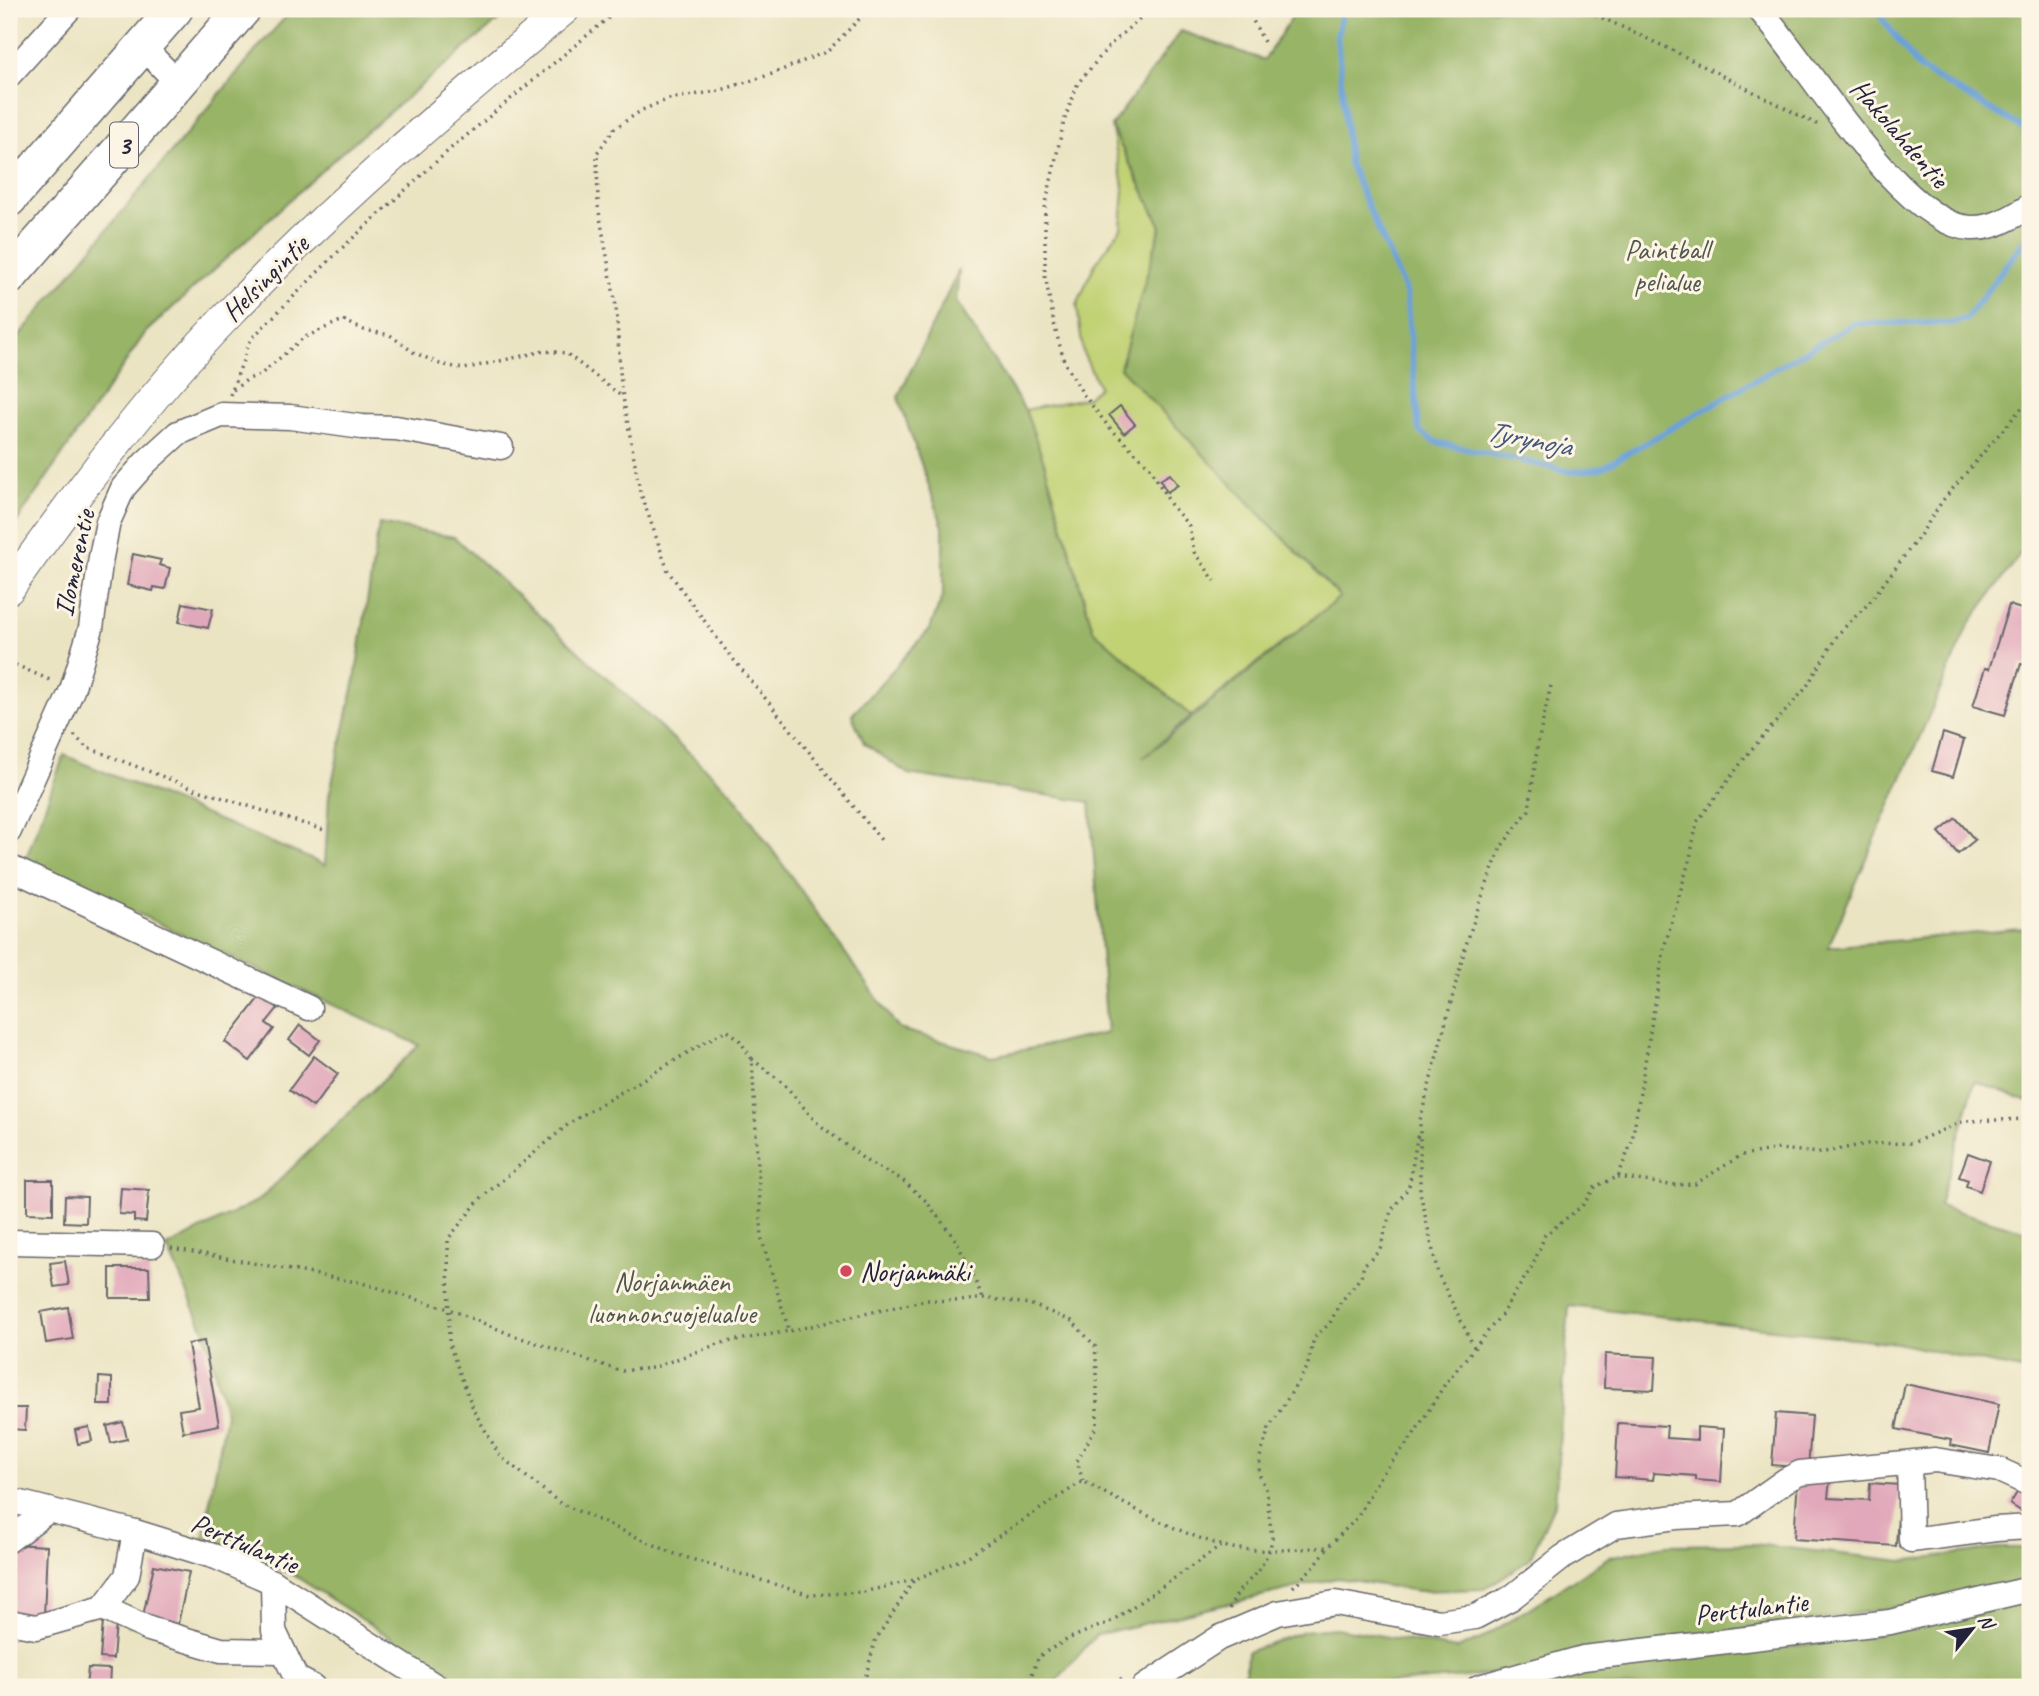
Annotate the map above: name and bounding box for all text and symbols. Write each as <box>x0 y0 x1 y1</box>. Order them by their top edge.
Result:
street label: Hakolahdentie <box>1843 71 1958 196</box>
road number: 3 <box>110 122 138 168</box>
street label: Helsingintie <box>214 226 317 329</box>
park label: Paintball pelialue <box>1625 232 1714 299</box>
water label: Tyrynoja <box>1483 411 1578 465</box>
street label: Ilomerentie <box>46 505 103 619</box>
place label: Norjanmäki <box>860 1254 974 1289</box>
marker: Norjanmäki <box>838 1263 854 1279</box>
park label: Norjanmäen luonnonsuojelualue <box>588 1264 758 1331</box>
street label: Perttulantie <box>186 1505 306 1582</box>
street label: Perttulantie <box>1693 1584 1811 1632</box>
north arrow <box>1938 1594 2008 1664</box>
text: N <box>1973 1610 2001 1635</box>

